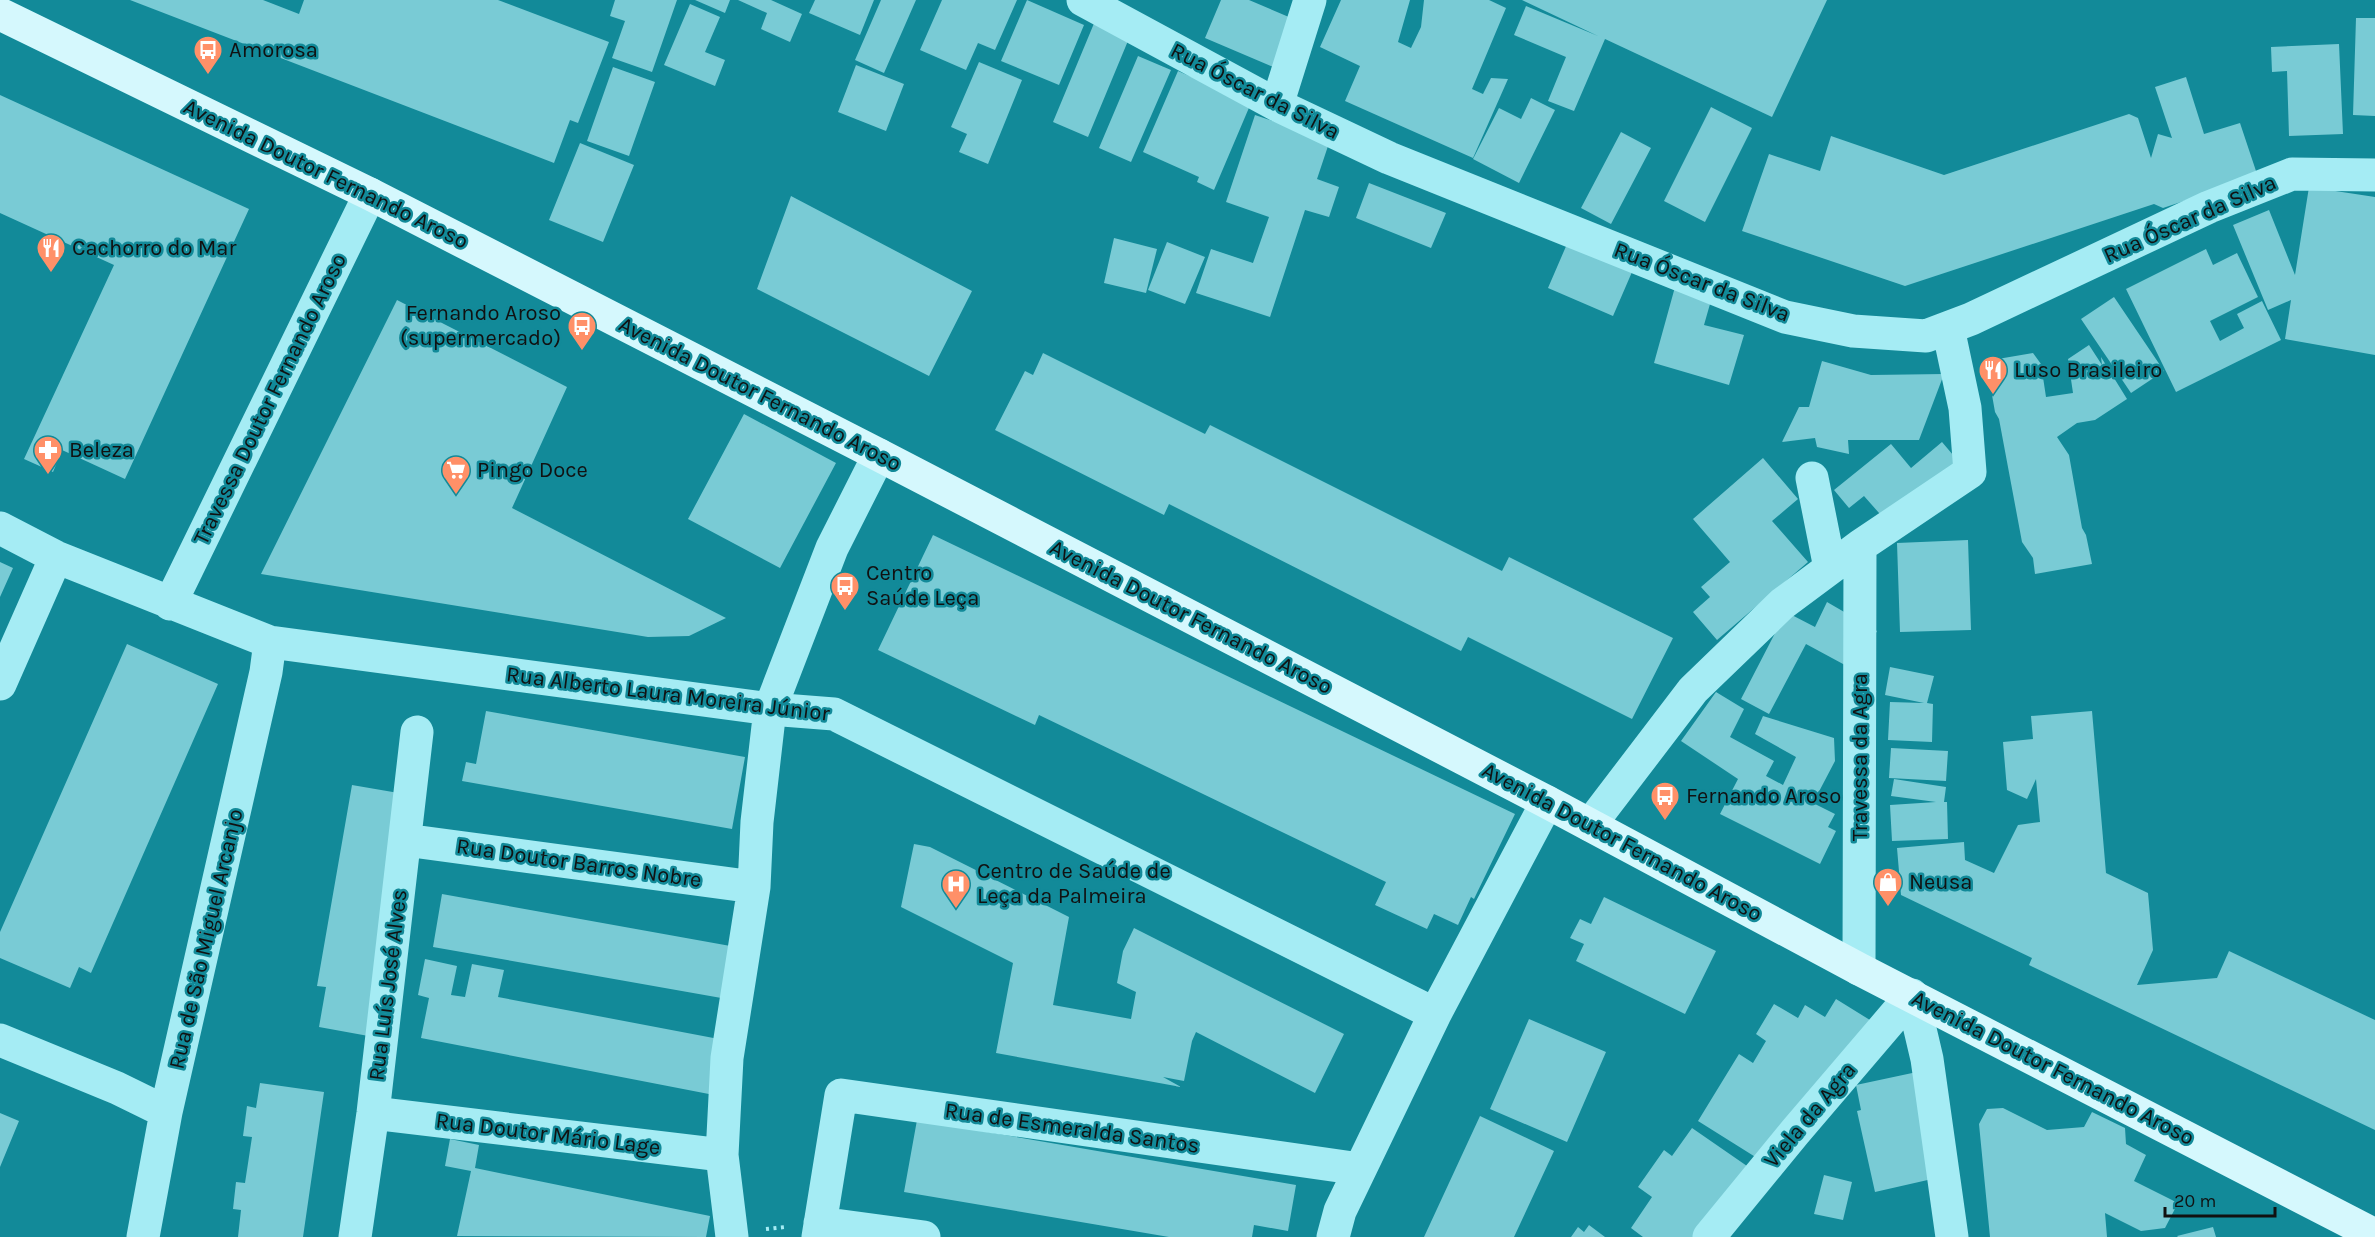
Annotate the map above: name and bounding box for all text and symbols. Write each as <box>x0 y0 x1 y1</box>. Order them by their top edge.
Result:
bus stop icon: Amorosa <box>192 34 224 76</box>
street label: Rua Óscar da Silva <box>1166 36 1344 145</box>
place label: Amorosa <box>229 37 318 63</box>
street label: Avenida Doutor Fernando Aroso <box>179 94 473 254</box>
street label: Rua Óscar da Silva <box>2099 168 2280 269</box>
restaurant icon: Cachorro do Mar <box>35 232 67 274</box>
place label: Cachorro do Mar <box>72 235 236 261</box>
street label: Rua Óscar da Silva <box>1610 236 1794 327</box>
street label: Travessa Doutor Fernando Aroso <box>188 249 352 549</box>
place label: Fernando Aroso (supermercado) <box>400 300 561 351</box>
bus stop icon: Fernando Aroso (supermercado) <box>566 310 598 352</box>
street label: Avenida Doutor Fernando Aroso <box>614 311 906 477</box>
restaurant icon: Luso Brasileiro <box>1977 354 2009 396</box>
place label: Luso Brasileiro <box>2014 357 2162 383</box>
pharmacy icon: Beleza <box>32 434 64 476</box>
place label: Beleza <box>69 437 134 463</box>
supermarket icon: Pingo Doce <box>440 454 472 496</box>
place label: Pingo Doce <box>477 457 588 483</box>
street label: Avenida Doutor Fernando Aroso <box>1045 534 1337 700</box>
place label: Centro Saúde Leça <box>866 560 979 611</box>
bus stop icon: Centro Saúde Leça <box>829 570 861 612</box>
street label: Rua Alberto Laura Moreira Júnior <box>505 661 831 727</box>
street label: Travessa da Agra <box>1847 673 1873 841</box>
street label: Avenida Doutor Fernando Aroso <box>1478 757 1766 927</box>
bus stop icon: Fernando Aroso <box>1649 780 1681 822</box>
place label: Fernando Aroso <box>1686 783 1841 809</box>
street label: Rua de São Miguel Arcanjo <box>163 806 249 1072</box>
street label: Rua Doutor Barros Nobre <box>455 833 703 893</box>
place label: Centro de Saúde de Leça da Palmeira <box>977 858 1171 909</box>
shop icon: Neusa <box>1872 866 1904 908</box>
hospital icon: Centro de Saúde de Leça da Palmeira <box>940 868 972 910</box>
place label: Neusa <box>1909 869 1972 895</box>
street label: Rua Luís José Alves <box>363 888 413 1082</box>
street label: Avenida Doutor Fernando Aroso <box>1907 985 2199 1151</box>
street label: Viela da Agra <box>1759 1057 1861 1173</box>
street label: Rua de Esmeralda Santos <box>943 1097 1201 1159</box>
street label: Rua Doutor Mário Lage <box>434 1107 662 1161</box>
scale bar <box>2165 1180 2274 1218</box>
text: 20 m <box>2174 1190 2216 1212</box>

